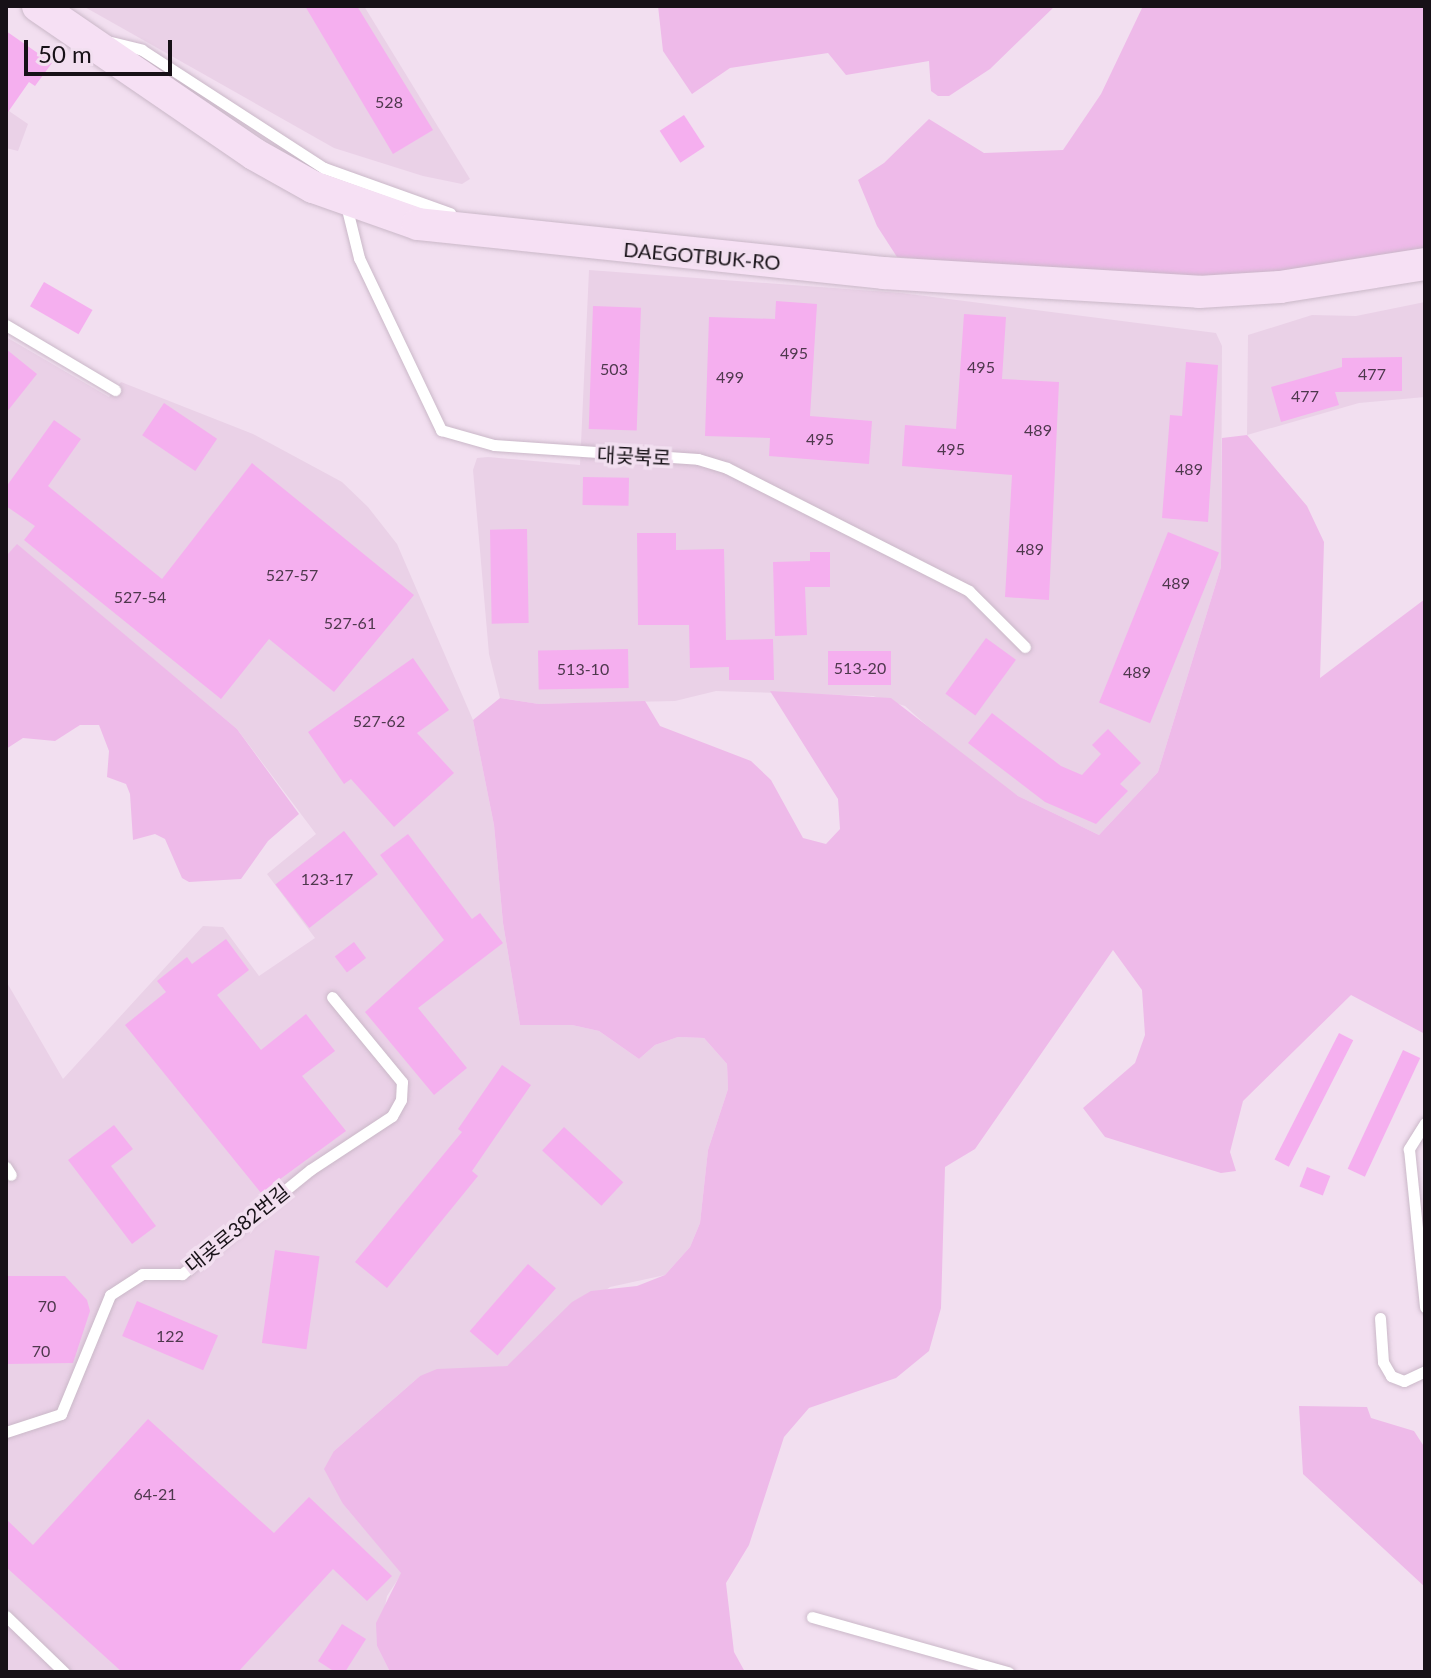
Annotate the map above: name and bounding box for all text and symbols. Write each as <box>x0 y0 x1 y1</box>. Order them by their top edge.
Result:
scale bar <box>28 24 176 74</box>
text: 50 m <box>38 39 92 68</box>
house number: 528 <box>375 92 403 112</box>
street label: DAEGOTBUK-RO <box>622 237 782 275</box>
house number: 495 <box>780 343 808 363</box>
house number: 495 <box>967 357 995 377</box>
house number: 503 <box>600 359 628 379</box>
house number: 477 <box>1358 364 1386 384</box>
house number: 499 <box>716 367 744 387</box>
house number: 477 <box>1291 386 1319 406</box>
house number: 489 <box>1024 420 1052 440</box>
house number: 495 <box>806 429 834 449</box>
house number: 495 <box>937 439 965 459</box>
street label: 대곶북로 <box>597 442 671 470</box>
house number: 489 <box>1175 459 1203 479</box>
house number: 489 <box>1016 539 1044 559</box>
house number: 527-57 <box>266 565 318 585</box>
house number: 489 <box>1162 573 1190 593</box>
house number: 527-54 <box>114 587 166 607</box>
house number: 527-61 <box>324 613 376 633</box>
house number: 513-20 <box>834 658 886 678</box>
house number: 513-10 <box>557 659 609 679</box>
house number: 489 <box>1123 662 1151 682</box>
house number: 527-62 <box>353 711 405 731</box>
house number: 123-17 <box>301 869 353 889</box>
street label: 대곶로382번길 <box>180 1179 294 1277</box>
house number: 70 <box>38 1296 56 1316</box>
house number: 122 <box>156 1326 184 1346</box>
house number: 70 <box>32 1341 50 1361</box>
house number: 64-21 <box>133 1484 177 1504</box>

